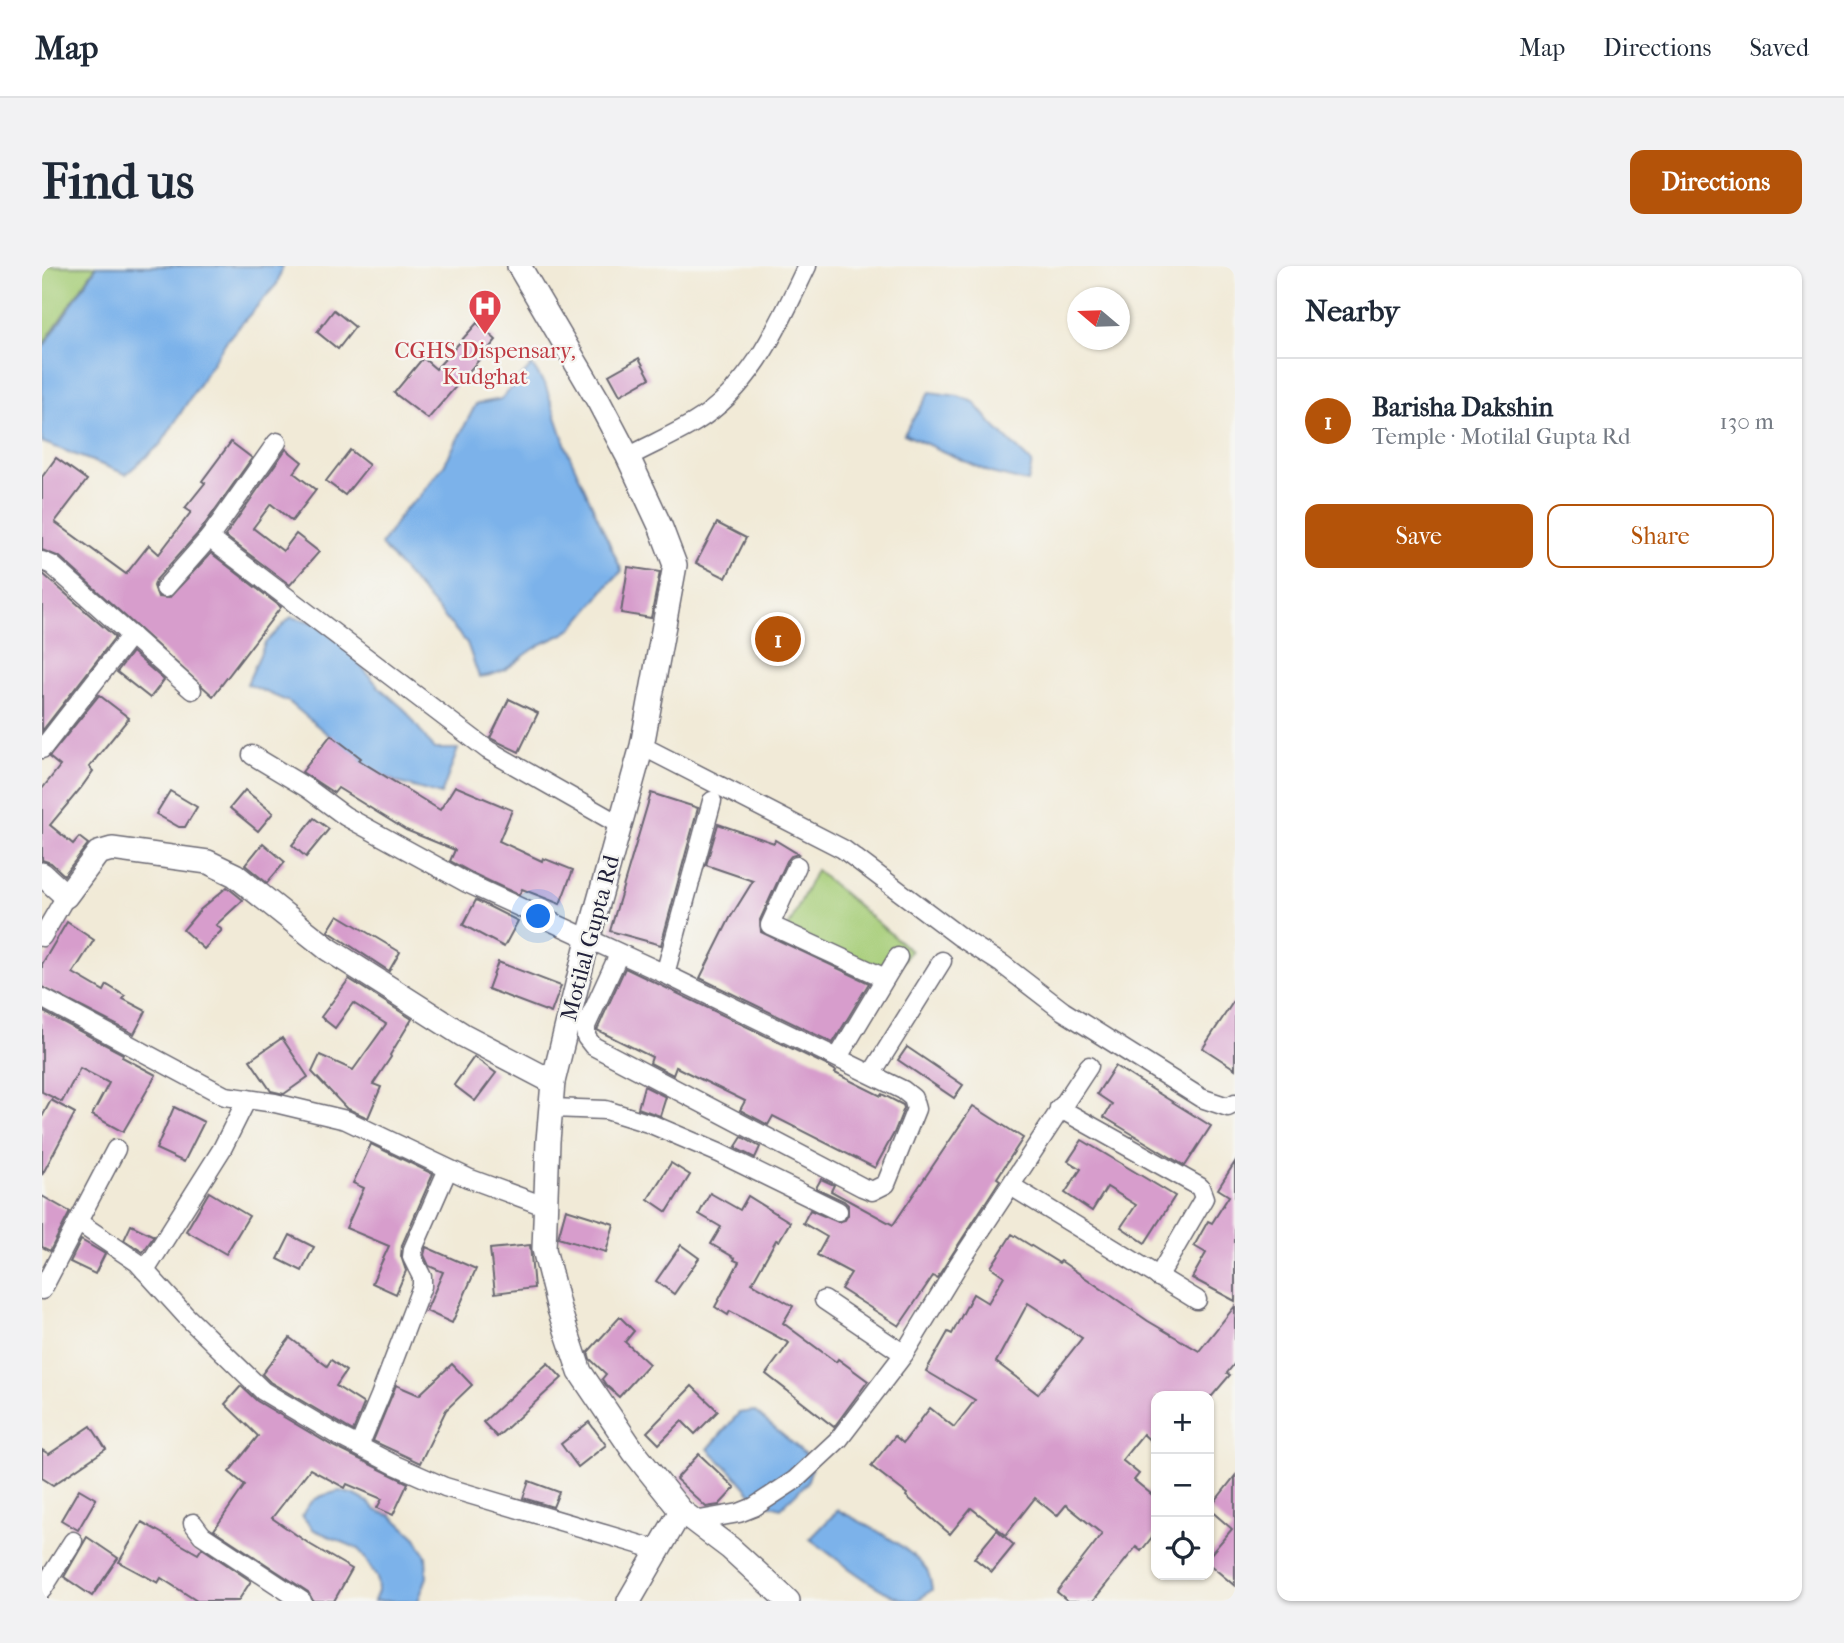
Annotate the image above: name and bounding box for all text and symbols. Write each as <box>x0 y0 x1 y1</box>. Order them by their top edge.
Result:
text: Map <box>35 29 98 68</box>
text: Map <box>1519 34 1565 62</box>
text: Directions <box>1603 34 1711 62</box>
text: Saved <box>1749 34 1809 62</box>
button: Directions <box>1630 150 1802 214</box>
text: Find us <box>42 153 194 211</box>
hospital icon: CGHS Dispensary, Kudghat <box>466 287 504 336</box>
north arrow <box>1067 287 1130 350</box>
text: Nearby <box>1305 294 1400 329</box>
place label: CGHS Dispensary, Kudghat <box>394 337 576 390</box>
text: Barisha Dakshin <box>1372 392 1553 423</box>
text: 1 <box>1324 408 1332 435</box>
text: 130 m <box>1720 408 1774 435</box>
text: Temple · Motilal Gupta Rd <box>1372 423 1631 450</box>
button: Save <box>1305 504 1533 568</box>
button: Share <box>1547 504 1774 568</box>
pin: 1 <box>755 613 801 665</box>
street label: Motilal Gupta Rd <box>555 852 625 1024</box>
your location <box>521 899 555 933</box>
map controls <box>1151 1391 1214 1580</box>
button: + <box>1151 1391 1214 1454</box>
button: − <box>1151 1454 1214 1517</box>
button: locate <box>1151 1517 1214 1580</box>

